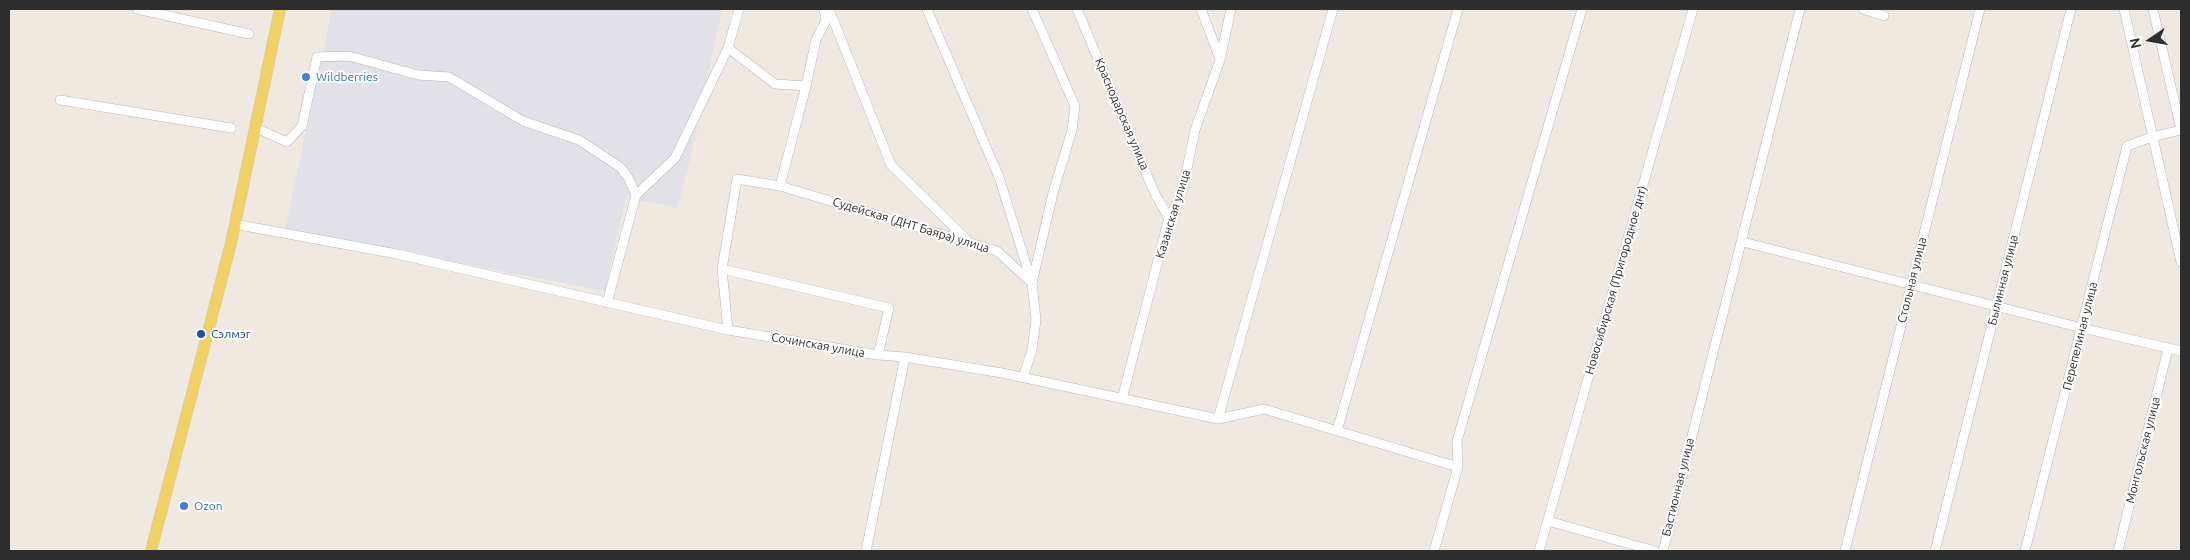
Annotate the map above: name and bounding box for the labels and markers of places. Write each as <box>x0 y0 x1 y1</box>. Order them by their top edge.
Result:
place label: Wildberries <box>316 70 378 84</box>
marker: Wildberries <box>300 71 312 83</box>
place label: Сэлмэг <box>211 327 251 341</box>
marker: Сэлмэг <box>195 328 207 340</box>
place label: Ozon <box>194 499 223 513</box>
marker: Ozon <box>178 500 190 512</box>

